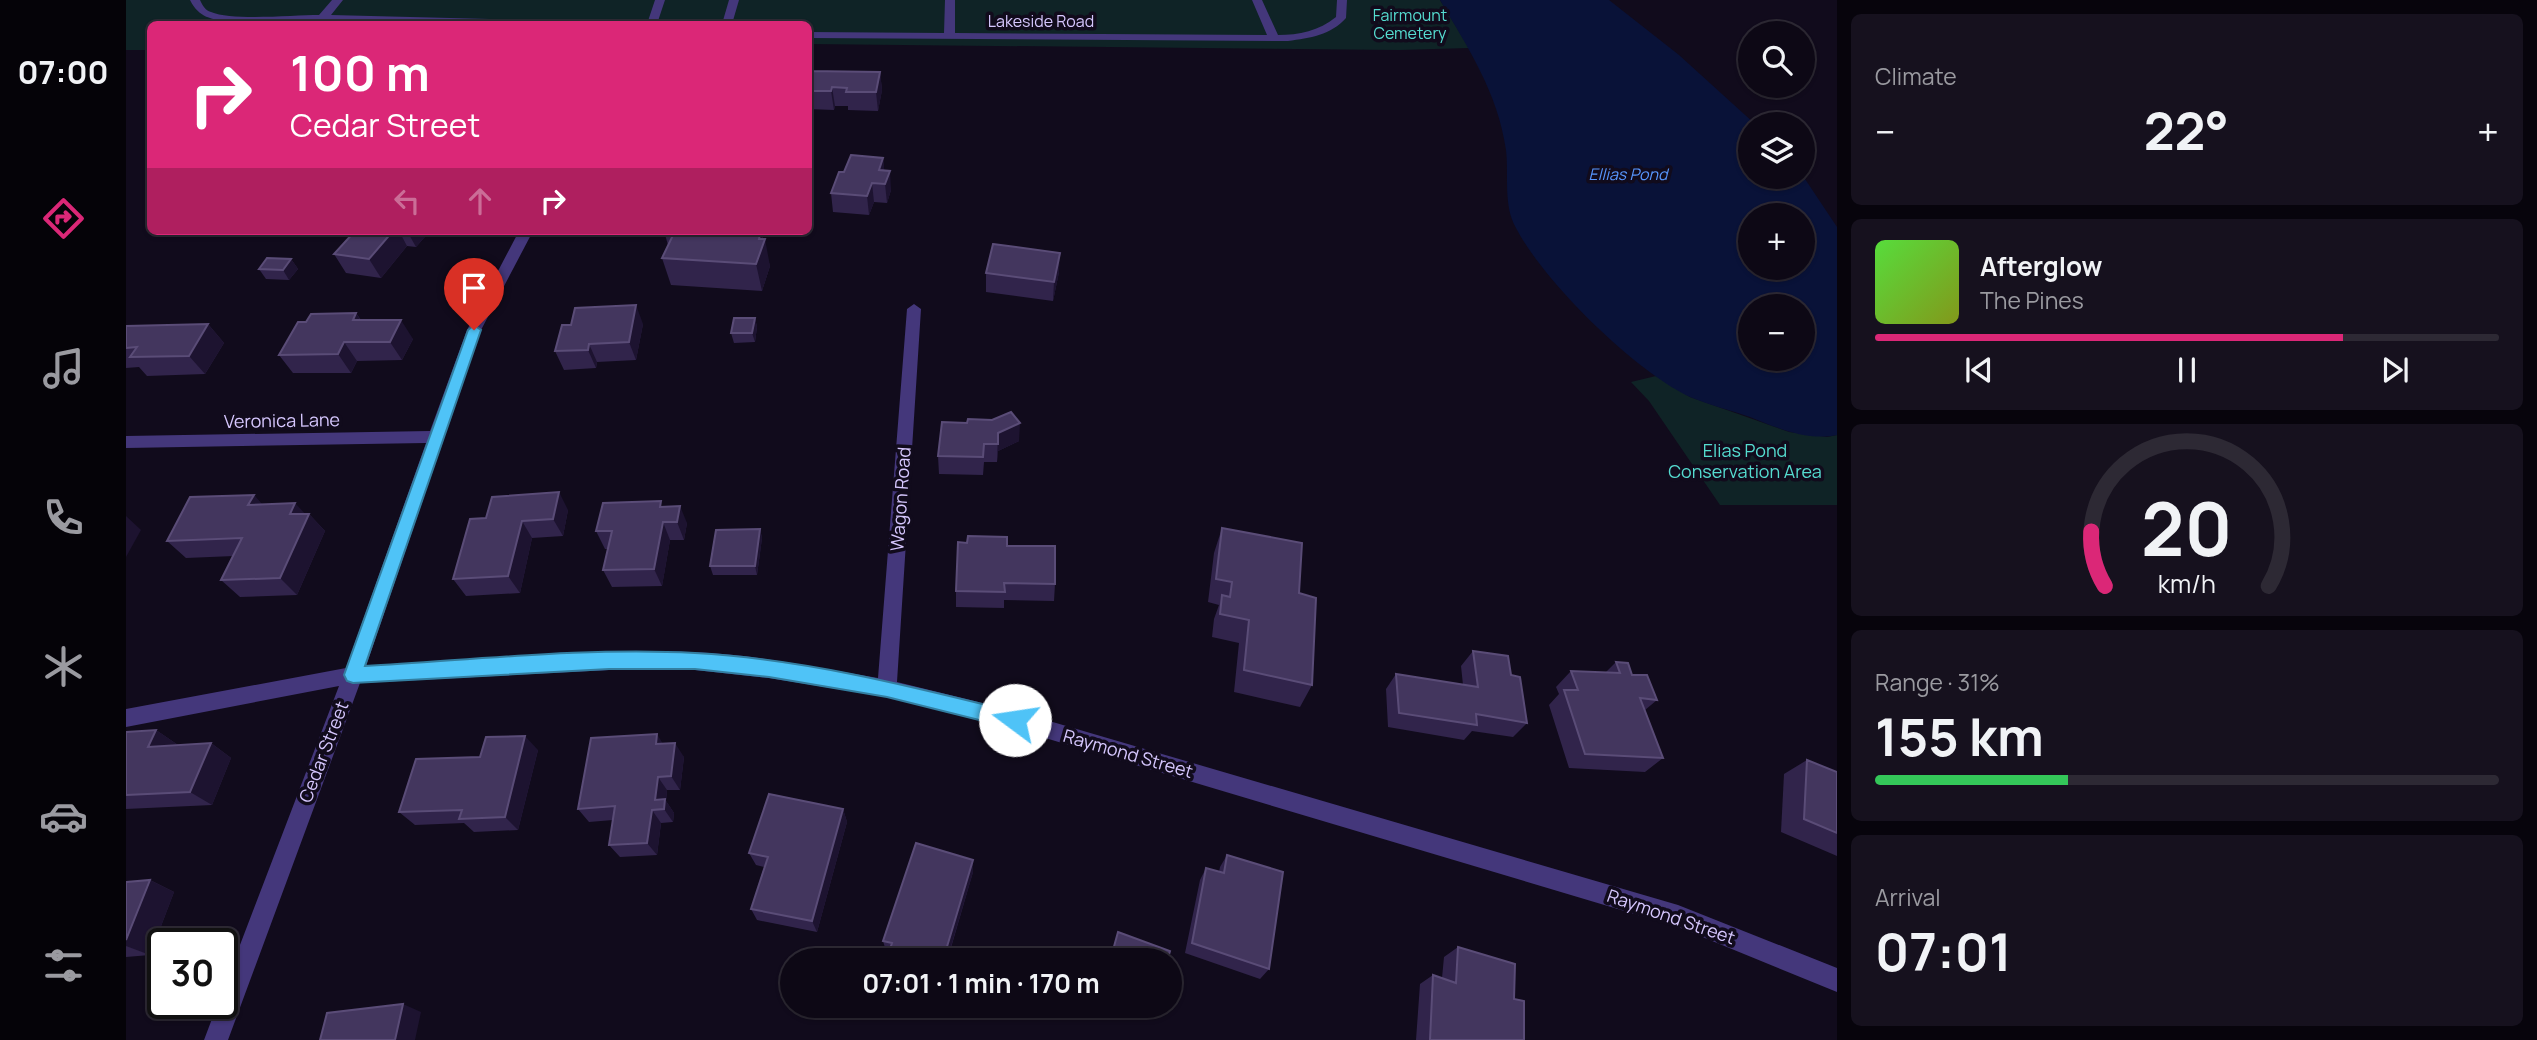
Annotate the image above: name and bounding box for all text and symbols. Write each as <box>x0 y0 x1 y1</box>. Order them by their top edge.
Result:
park label: Fairmount Cemetery <box>1373 4 1447 44</box>
street label: Lakeside Road <box>988 10 1094 32</box>
map controls <box>1738 21 1815 371</box>
button: search <box>1738 21 1815 98</box>
text: 100 m <box>290 39 430 106</box>
icon: right <box>175 49 266 140</box>
text: 07:00 <box>17 50 109 94</box>
text: Climate <box>1875 60 1957 92</box>
text: 22° <box>2144 95 2229 166</box>
text: Cedar Street <box>290 103 480 147</box>
text: − <box>1875 105 1896 157</box>
text: + <box>2477 105 2499 157</box>
button: layers <box>1738 112 1815 189</box>
water label: Ellias Pond <box>1589 163 1670 185</box>
icon: left <box>388 182 426 220</box>
icon: ahead <box>461 182 499 220</box>
icon: right <box>534 182 572 220</box>
icon: directions <box>39 194 88 243</box>
button: + <box>1738 203 1815 280</box>
text: Afterglow <box>1980 248 2102 284</box>
pin <box>444 258 504 330</box>
icon: arrive <box>455 269 493 307</box>
text: The Pines <box>1980 284 2084 316</box>
button: − <box>1738 294 1815 371</box>
icon: music <box>39 344 88 393</box>
icon: previous <box>1960 351 1998 389</box>
icon: pause <box>2168 351 2206 389</box>
icon: next <box>2376 351 2414 389</box>
street label: Veronica Lane <box>224 407 340 433</box>
park label: Elias Pond Conservation Area <box>1668 438 1822 483</box>
street label: Wagon Road <box>884 446 916 552</box>
text: 20 <box>2141 478 2233 578</box>
icon: phone <box>39 493 88 542</box>
text: km/h <box>2158 566 2216 601</box>
icon: climate <box>39 642 88 691</box>
text: Range · 31% <box>1875 666 2000 698</box>
position arrow <box>978 683 1052 757</box>
street label: Cedar Street <box>293 697 353 806</box>
text: 155 km <box>1875 701 2044 772</box>
street label: Raymond Street <box>1061 723 1196 783</box>
icon: car <box>39 792 88 841</box>
text: Arrival <box>1875 881 1941 913</box>
street label: Raymond Street <box>1604 883 1739 949</box>
text: 07:01 <box>1875 916 2012 987</box>
speed limit sign: 30 <box>147 928 238 1019</box>
icon: filters <box>39 941 88 990</box>
text: 07:01 · 1 min · 170 m <box>862 965 1100 1001</box>

